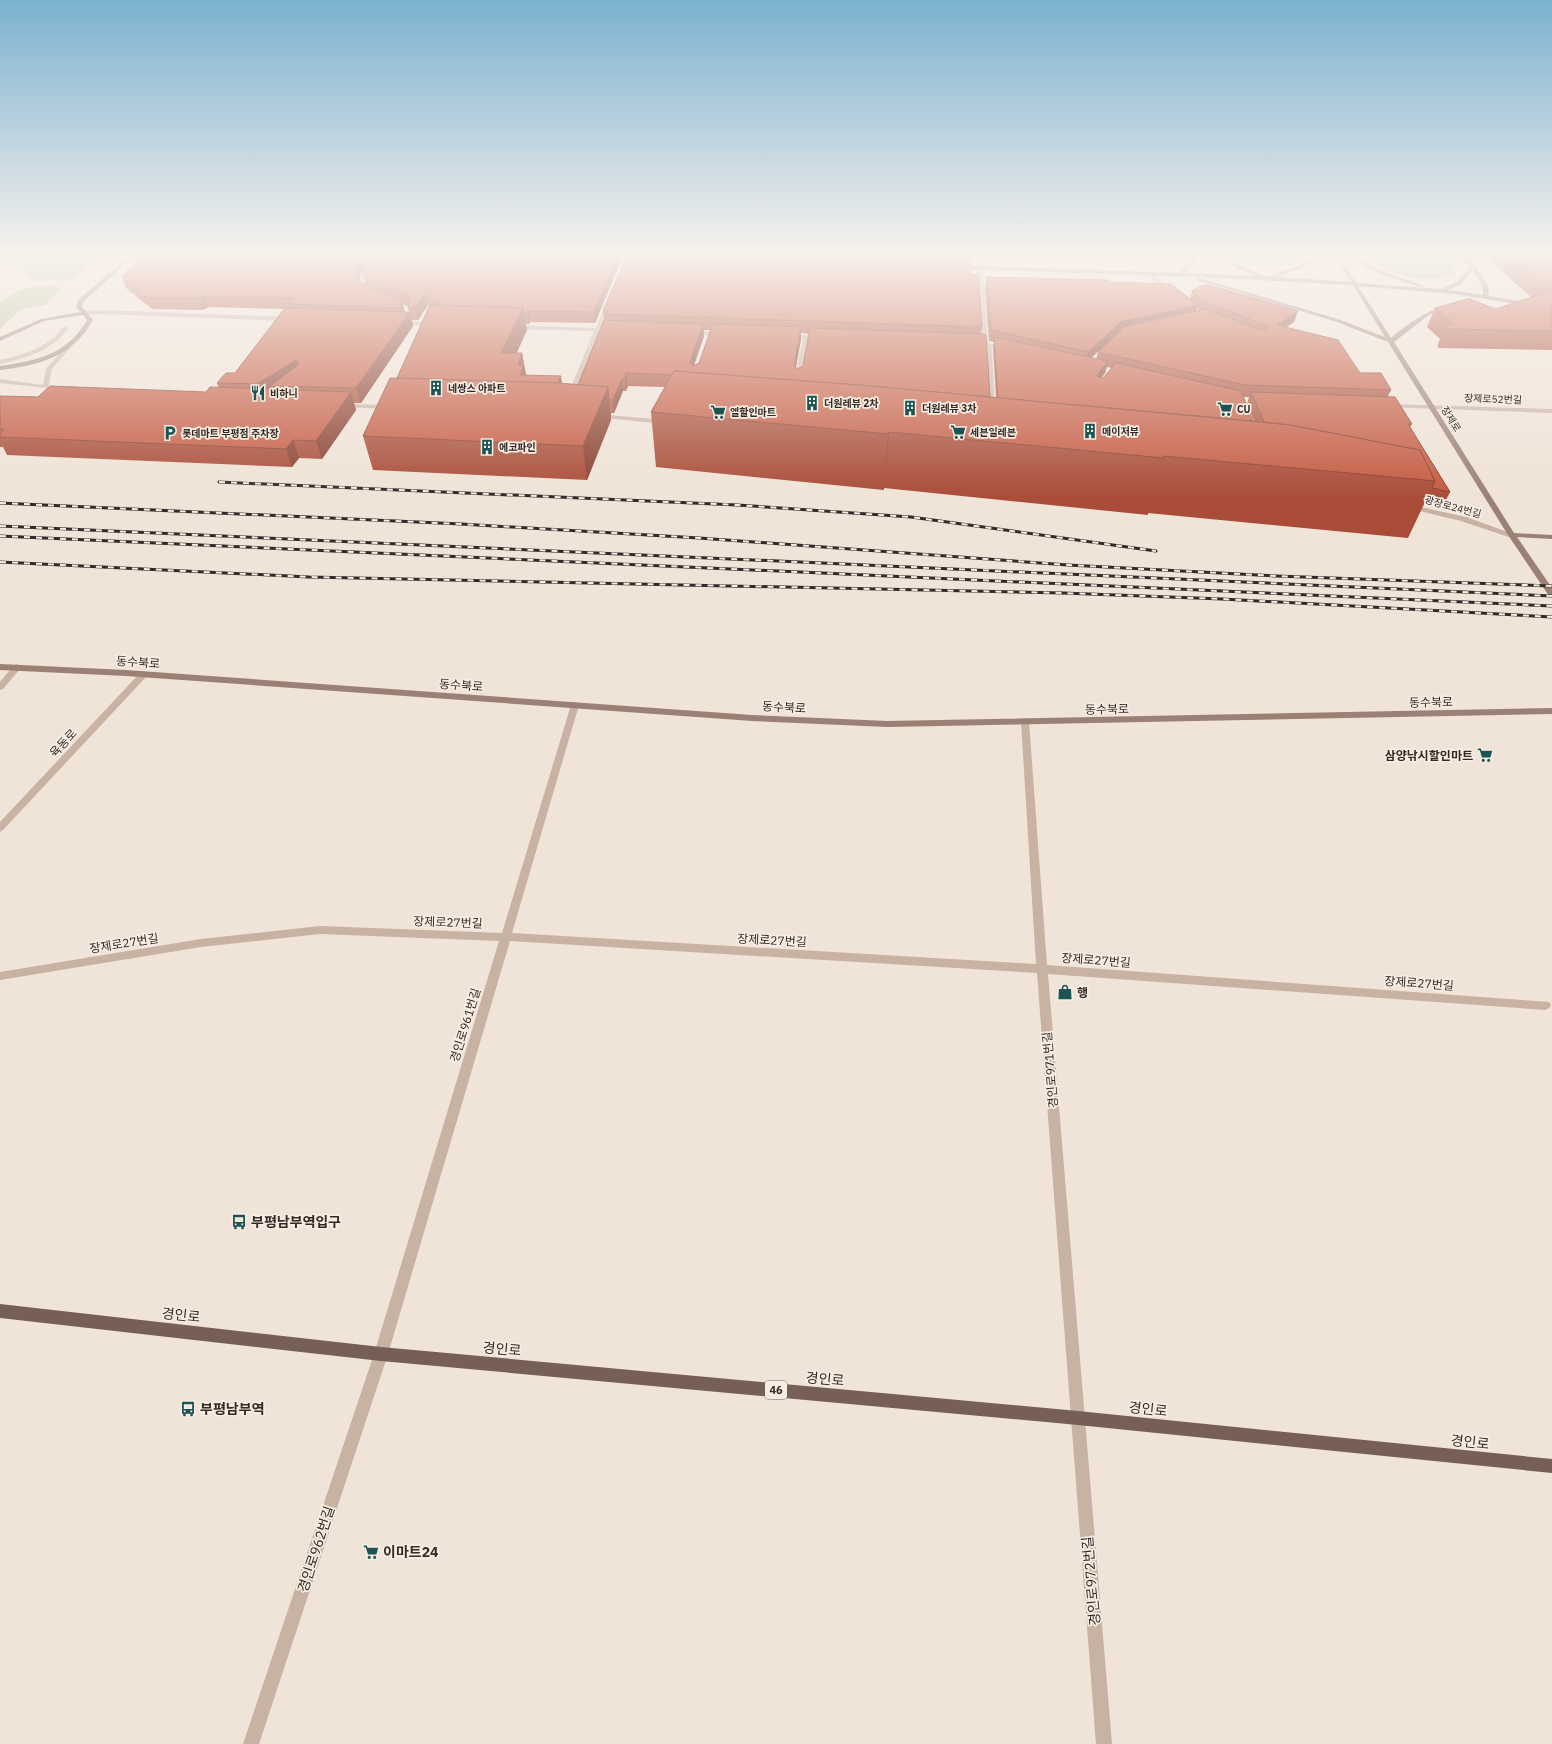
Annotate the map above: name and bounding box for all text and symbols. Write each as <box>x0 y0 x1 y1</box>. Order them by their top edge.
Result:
building icon: 네쌍스 아파트 <box>427 379 445 397</box>
place label: 네쌍스 아파트 <box>448 382 506 395</box>
restaurant icon: 비하니 <box>249 384 267 402</box>
place label: 비하니 <box>270 387 298 400</box>
street label: 장제로52번길 <box>1464 391 1522 407</box>
building icon: 더원레뷰 2차 <box>803 394 821 412</box>
place label: 더원레뷰 2차 <box>824 397 879 410</box>
building icon: 더원레뷰 3차 <box>901 399 919 417</box>
supermarket icon: CU <box>1216 400 1234 418</box>
place label: 더원레뷰 3차 <box>922 402 977 415</box>
supermarket icon: 엘할인마트 <box>709 403 727 421</box>
place label: CU <box>1237 403 1251 416</box>
street label: 장제로 <box>1438 404 1464 434</box>
place label: 엘할인마트 <box>730 406 776 419</box>
building icon: 메이저뷰 <box>1081 422 1099 440</box>
supermarket icon: 세븐일레븐 <box>949 423 967 441</box>
parking icon: 롯데마트 부평점 주차장 <box>161 424 179 442</box>
place label: 메이저뷰 <box>1102 425 1140 438</box>
place label: 세븐일레븐 <box>970 426 1016 439</box>
place label: 롯데마트 부평점 주차장 <box>182 427 279 440</box>
building icon: 에코파인 <box>478 438 496 456</box>
place label: 에코파인 <box>499 441 536 454</box>
street label: 광장로24번길 <box>1423 493 1483 521</box>
street label: 동수북로 <box>115 653 161 671</box>
street label: 동수북로 <box>438 676 484 694</box>
street label: 동수북로 <box>1409 694 1453 710</box>
street label: 동수북로 <box>762 698 806 716</box>
street label: 동수북로 <box>1085 701 1129 717</box>
street label: 육동로 <box>46 726 80 760</box>
supermarket icon: 삼양낚시할인마트 <box>1476 746 1494 764</box>
place label: 삼양낚시할인마트 <box>1385 748 1473 763</box>
street label: 장제로27번길 <box>413 913 483 931</box>
street label: 장제로27번길 <box>88 930 160 956</box>
street label: 장제로27번길 <box>737 931 807 949</box>
street label: 장제로27번길 <box>1061 950 1131 970</box>
street label: 장제로27번길 <box>1384 973 1454 993</box>
shop icon: 행 <box>1056 983 1074 1001</box>
place label: 행 <box>1077 985 1088 1000</box>
street label: 경인로961번길 <box>447 986 483 1064</box>
street label: 경인로971번길 <box>1039 1031 1061 1109</box>
bus stop icon: 부평남부역입구 <box>230 1213 248 1231</box>
place label: 부평남부역입구 <box>251 1213 341 1231</box>
street label: 경인로 <box>161 1304 201 1326</box>
street label: 경인로 <box>482 1338 522 1360</box>
street label: 경인로 <box>805 1368 845 1390</box>
road number: 46 <box>765 1381 787 1399</box>
street label: 경인로 <box>1128 1398 1168 1420</box>
bus stop icon: 부평남부역 <box>179 1400 197 1418</box>
place label: 부평남부역 <box>200 1400 264 1418</box>
street label: 경인로 <box>1450 1431 1490 1453</box>
street label: 경인로962번길 <box>294 1504 338 1594</box>
street label: 경인로972번길 <box>1078 1536 1104 1626</box>
supermarket icon: 이마트24 <box>362 1543 380 1561</box>
place label: 이마트24 <box>383 1543 438 1561</box>

